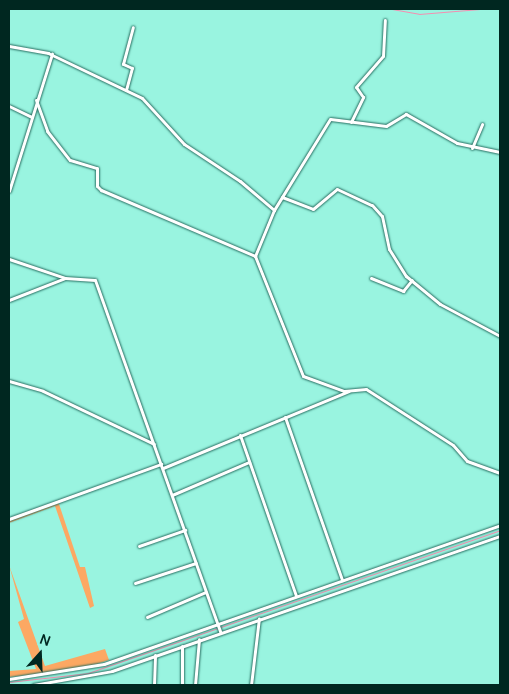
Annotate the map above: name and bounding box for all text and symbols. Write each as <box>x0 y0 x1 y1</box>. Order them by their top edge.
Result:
north arrow <box>15 629 65 679</box>
text: N <box>37 629 53 650</box>

